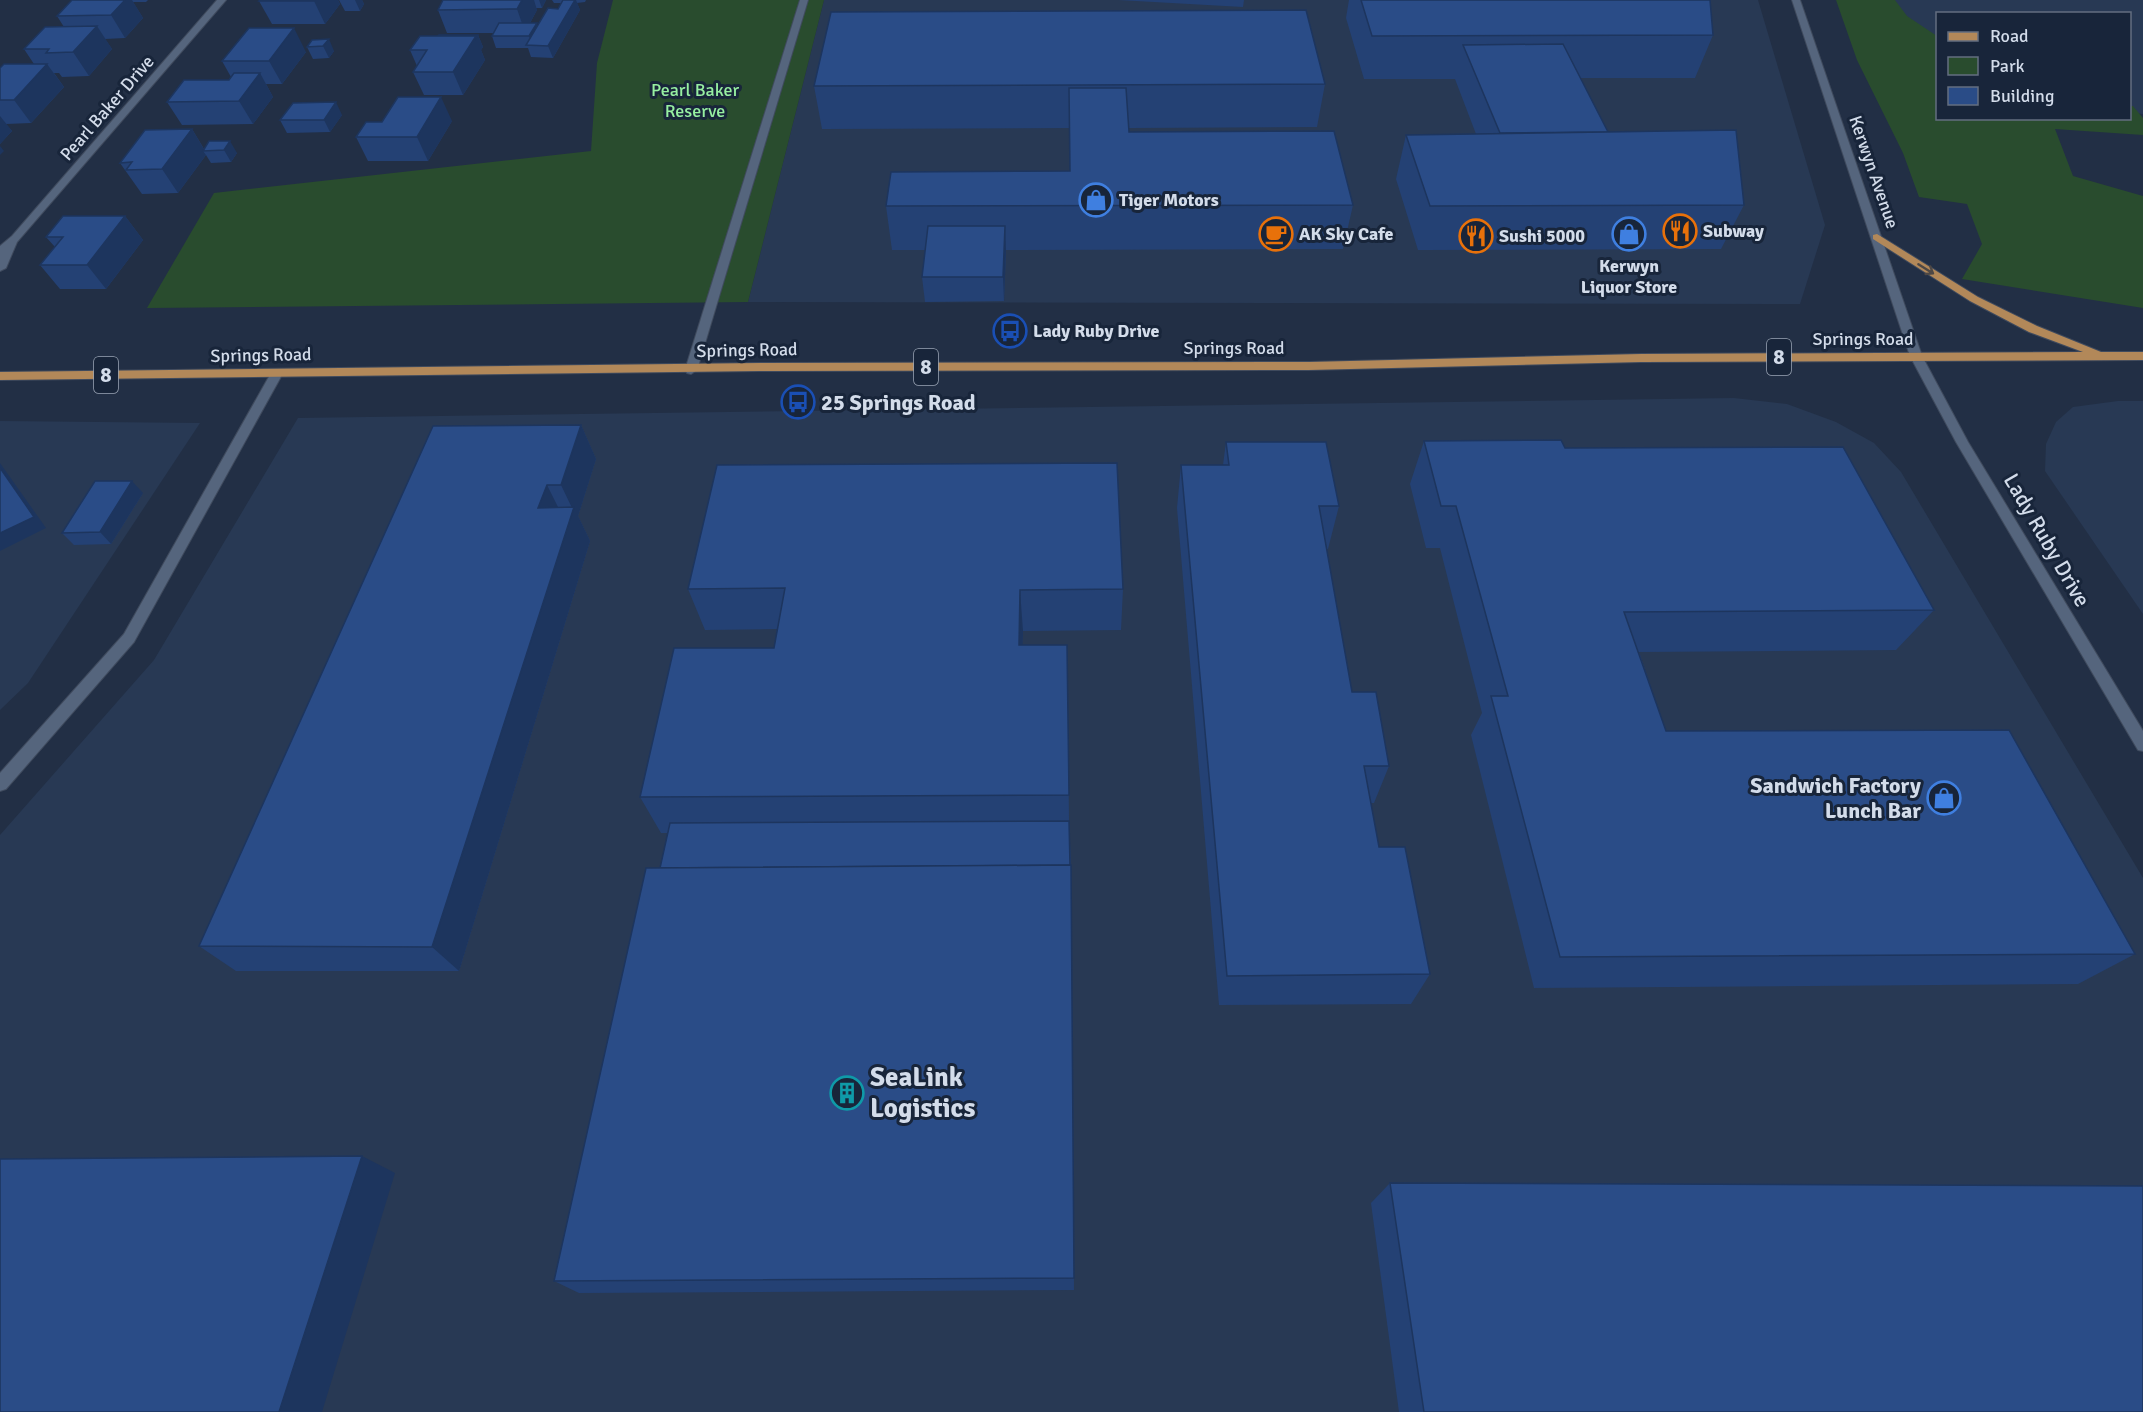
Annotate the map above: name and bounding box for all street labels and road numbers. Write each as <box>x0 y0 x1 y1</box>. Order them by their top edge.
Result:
street label: Pearl Baker Drive <box>55 51 159 165</box>
street label: Kerwyn Avenue <box>1844 113 1904 231</box>
street label: Springs Road <box>1812 328 1914 350</box>
street label: Springs Road <box>1183 337 1285 359</box>
street label: Springs Road <box>696 338 798 362</box>
road number: 8 <box>1767 339 1791 375</box>
street label: Springs Road <box>210 343 312 367</box>
road number: 8 <box>914 349 938 385</box>
road number: 8 <box>94 357 118 393</box>
street label: Lady Ruby Drive <box>1998 468 2096 612</box>

